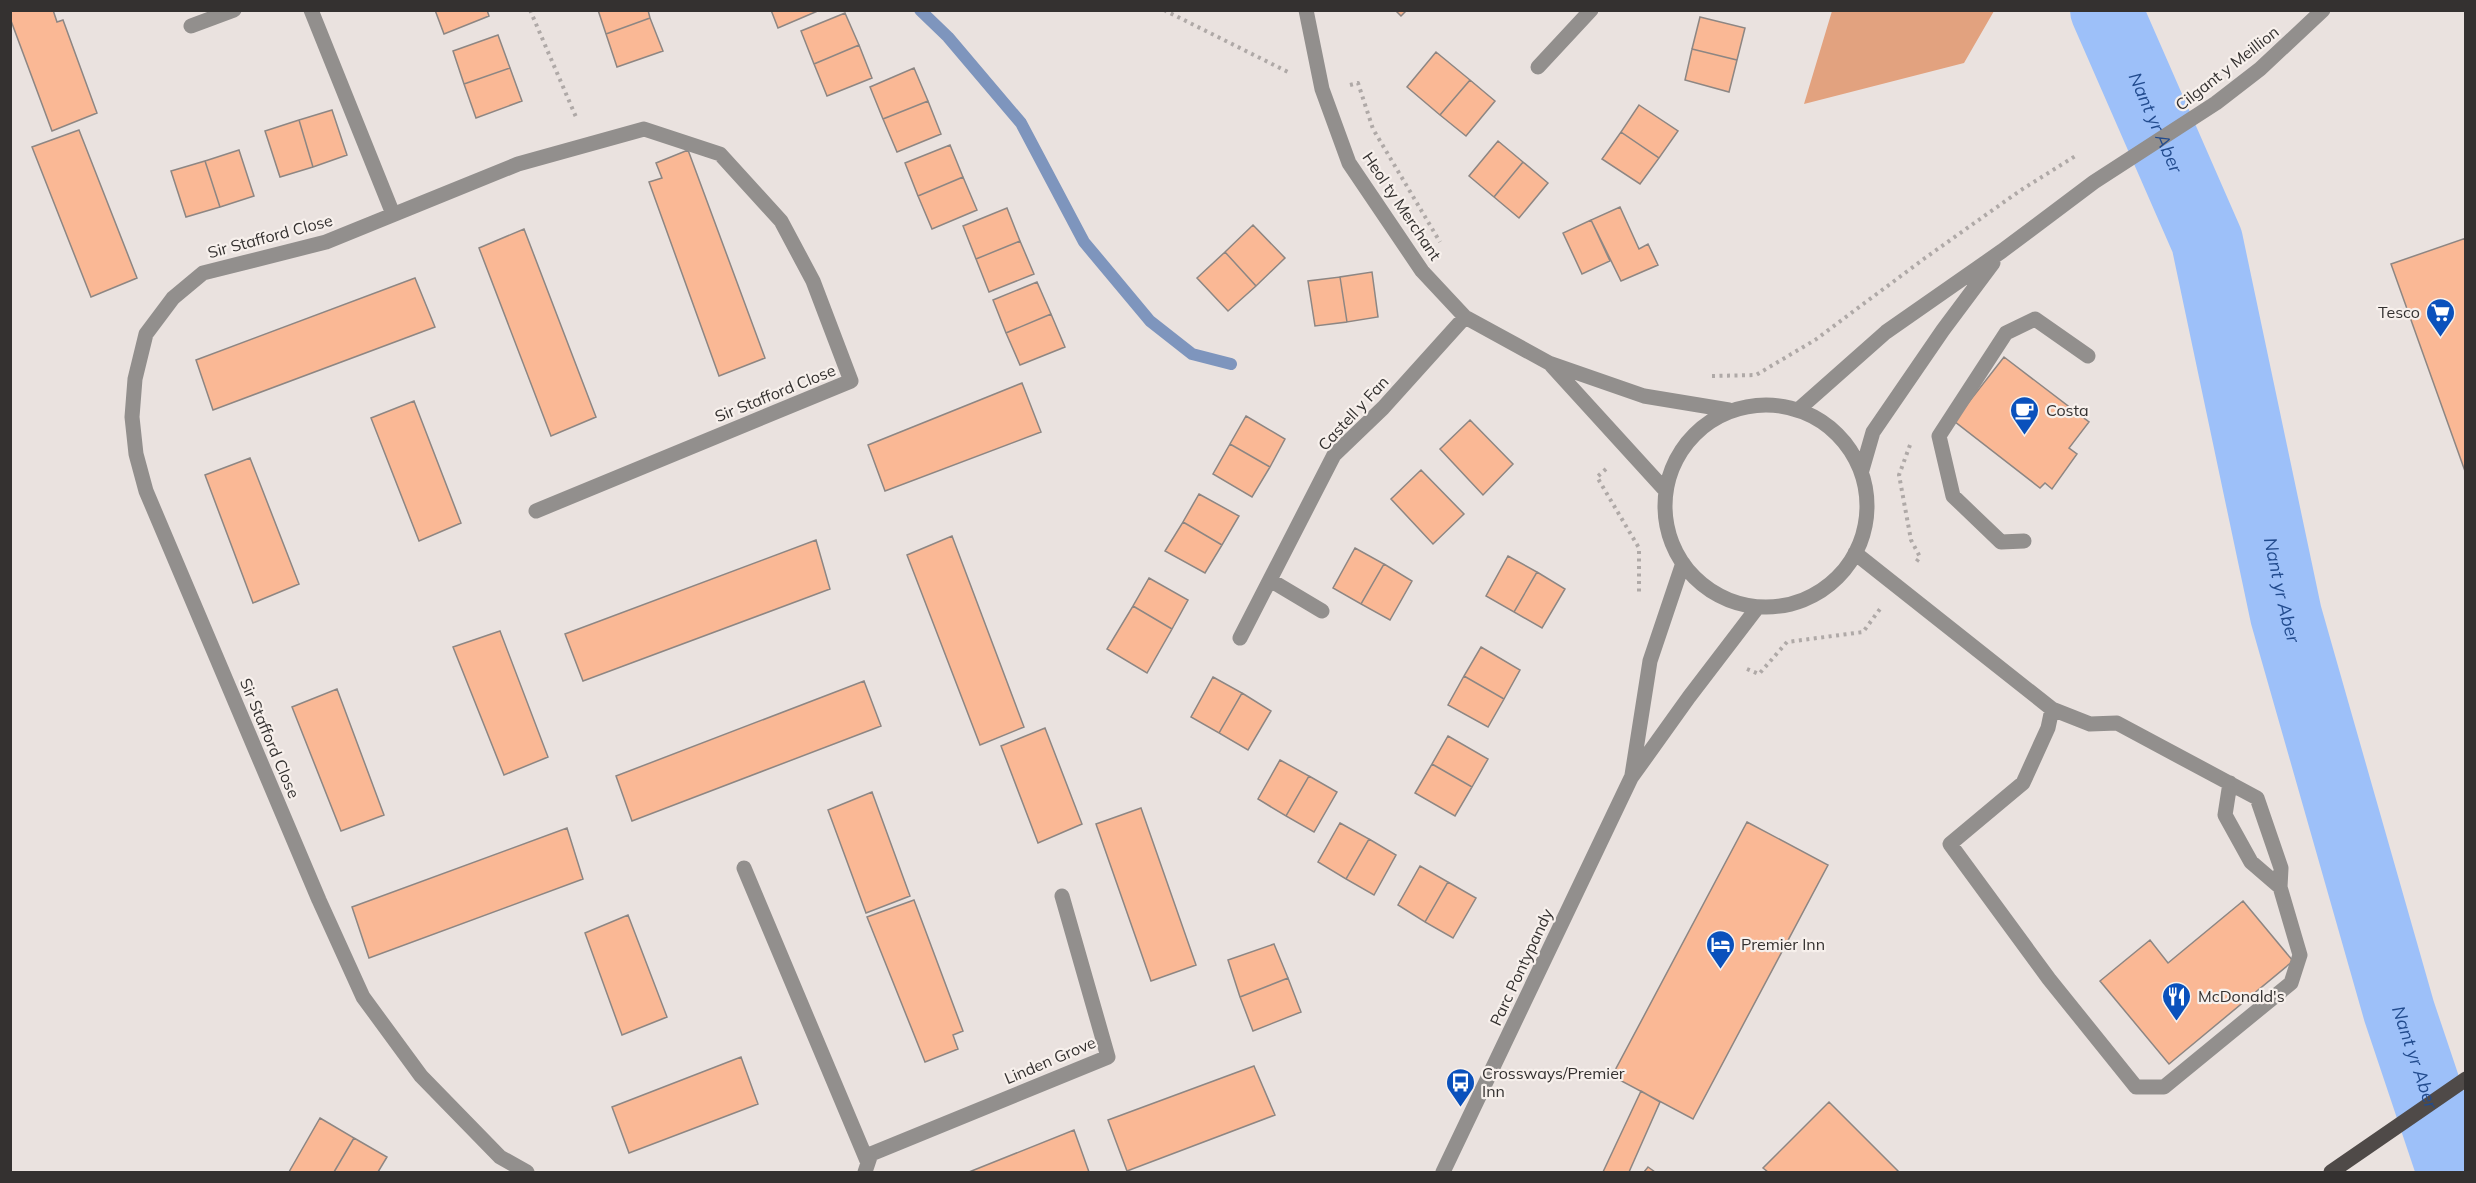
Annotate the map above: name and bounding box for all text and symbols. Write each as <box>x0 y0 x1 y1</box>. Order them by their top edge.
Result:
street label: Cilgant y Meillion <box>2171 21 2283 115</box>
water label: Nant yr Aber <box>2124 69 2188 177</box>
street label: Heol ty Merchant <box>1358 148 1446 264</box>
street label: Sir Stafford Close <box>205 210 335 262</box>
supermarket icon: Tesco <box>2425 296 2457 338</box>
place label: Tesco <box>2378 302 2420 322</box>
street label: Sir Stafford Close <box>712 360 838 426</box>
street label: Castell y Fan <box>1313 372 1393 454</box>
cafe icon: Costa <box>2009 394 2041 436</box>
place label: Costa <box>2046 400 2089 420</box>
water label: Nant yr Aber <box>2259 535 2306 646</box>
street label: Sir Stafford Close <box>236 675 304 801</box>
street label: Parc Pontypandy <box>1485 905 1557 1029</box>
hotel icon: Premier Inn <box>1704 928 1736 970</box>
place label: Premier Inn <box>1741 934 1825 954</box>
restaurant icon: McDonald's <box>2161 980 2193 1022</box>
place label: McDonald's <box>2198 986 2285 1006</box>
water label: Nant yr Aber <box>2387 1003 2443 1113</box>
street label: Linden Grove <box>1001 1032 1099 1088</box>
place label: Crossways/Premier Inn <box>1482 1063 1625 1101</box>
bus stop icon: Crossways/Premier Inn <box>1445 1066 1477 1108</box>

